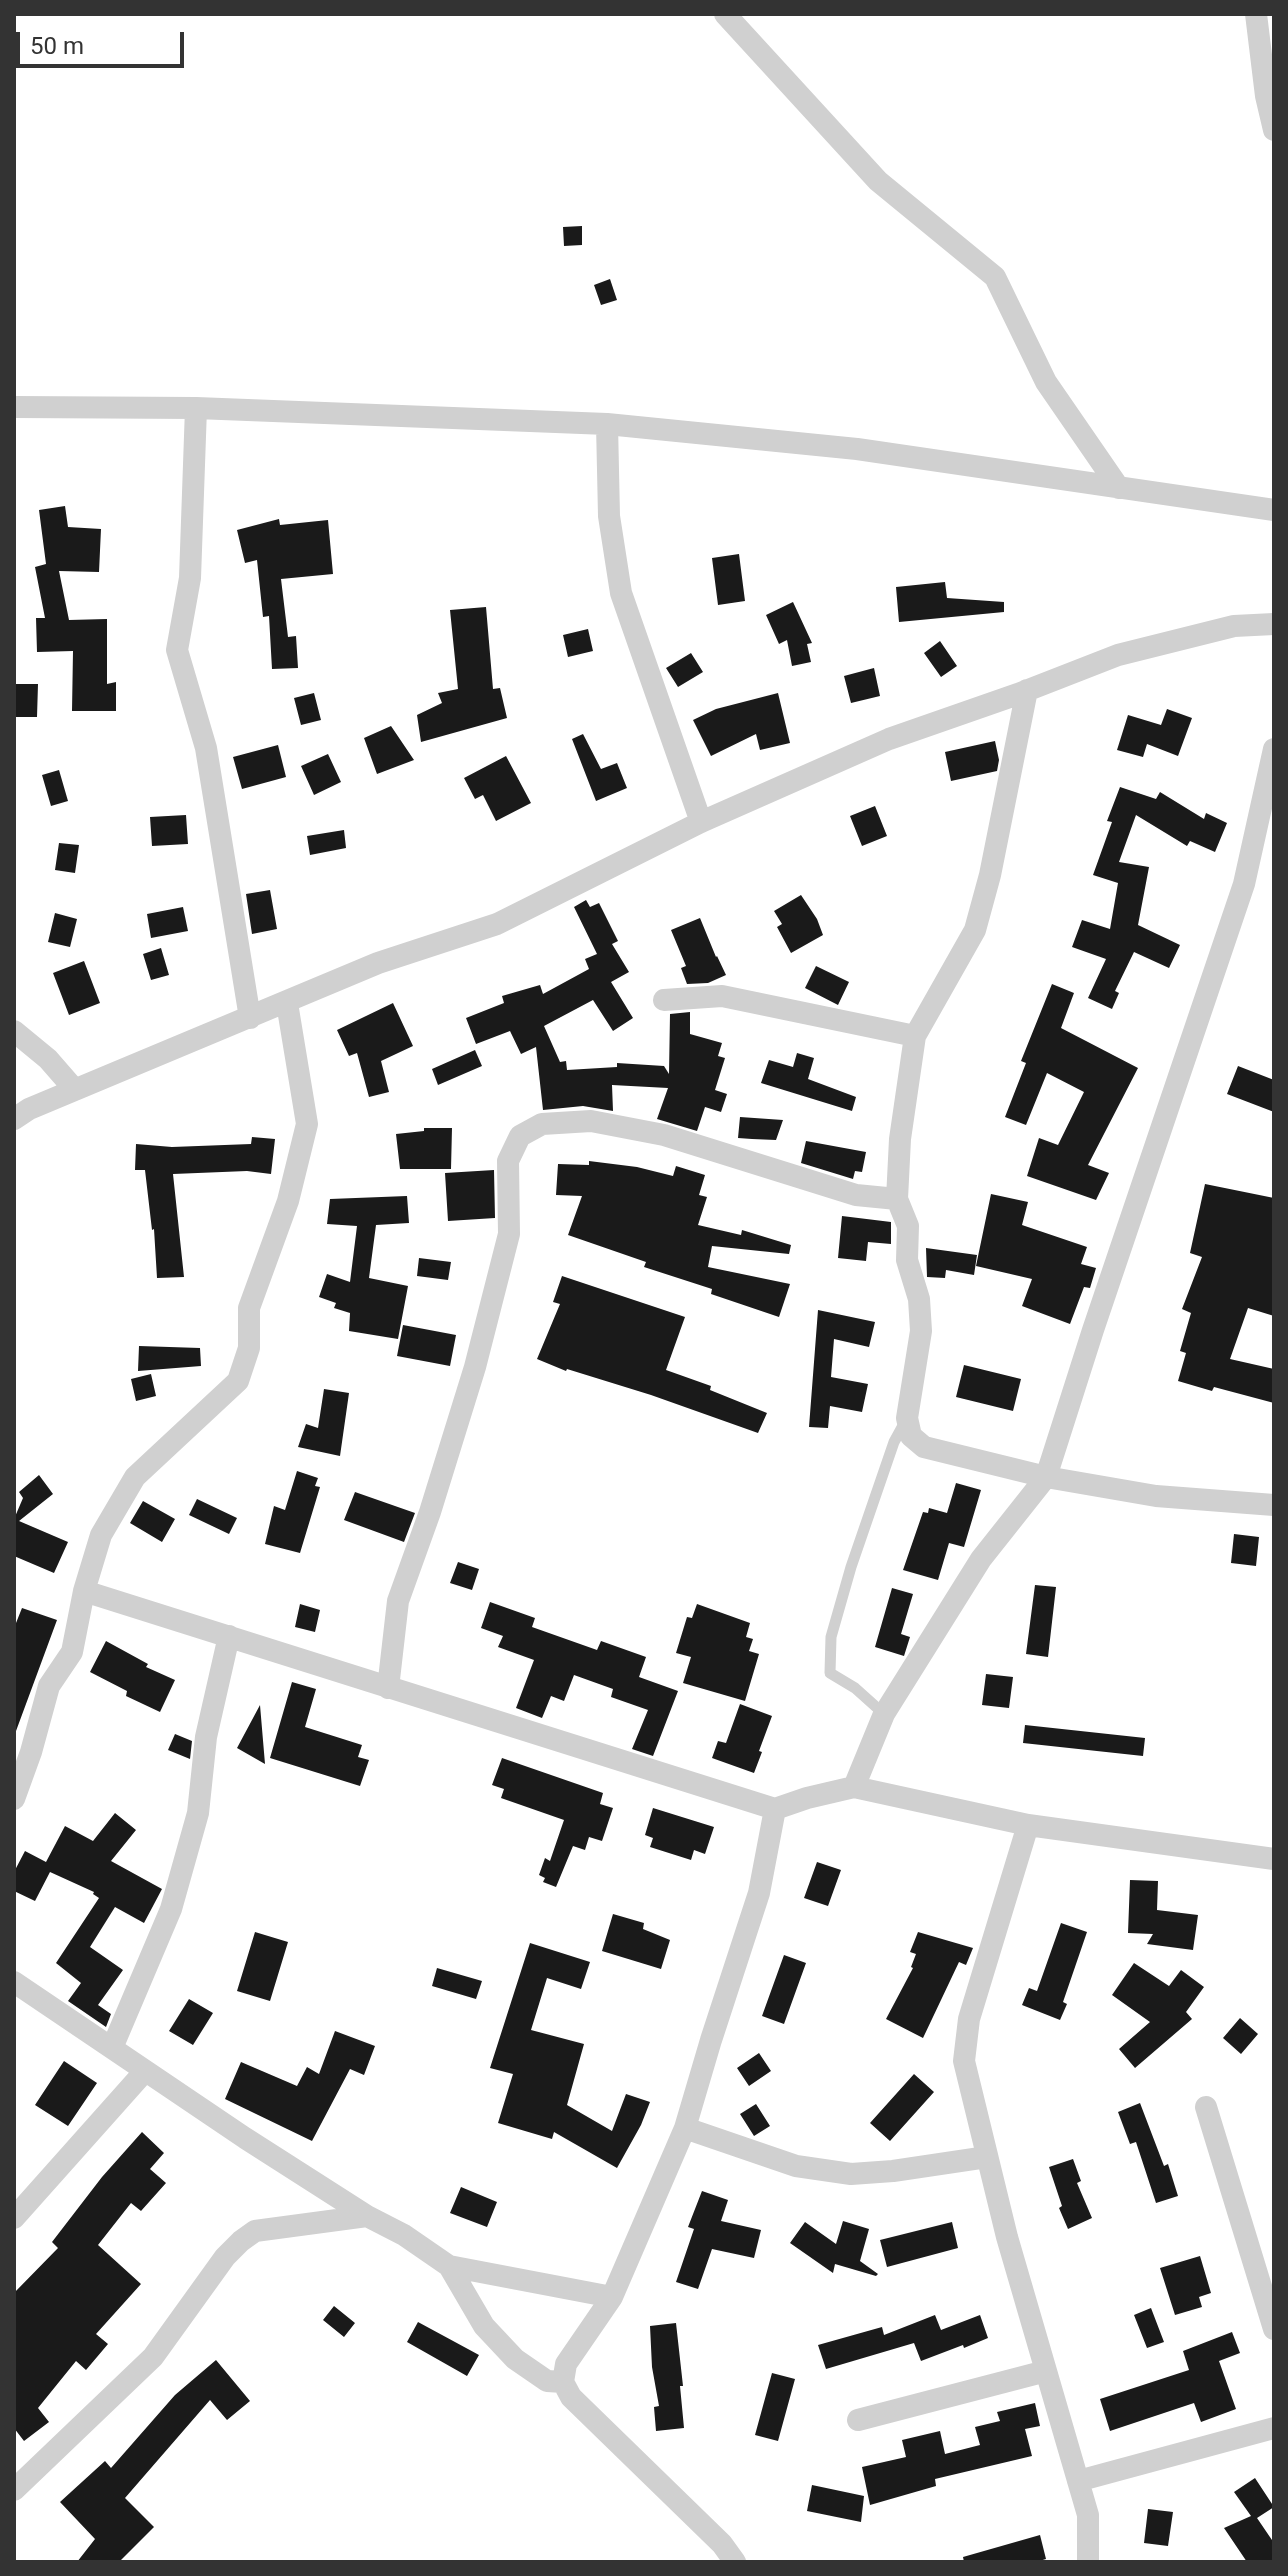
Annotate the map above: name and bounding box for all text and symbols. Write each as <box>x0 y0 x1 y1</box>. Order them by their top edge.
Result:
scale bar <box>20 16 188 66</box>
text: 50 m <box>30 32 84 60</box>

